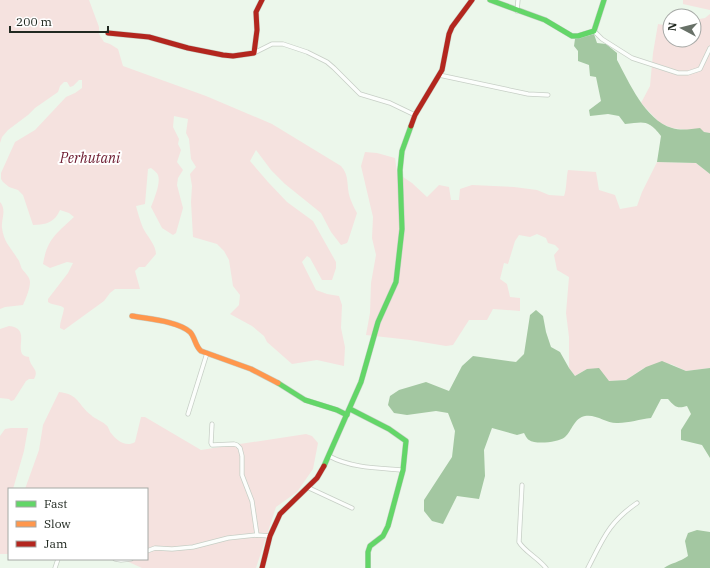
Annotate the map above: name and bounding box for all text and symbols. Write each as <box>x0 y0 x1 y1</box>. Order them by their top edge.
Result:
scale bar <box>10 8 108 34</box>
north arrow <box>662 8 702 48</box>
text: 200 m <box>16 14 52 29</box>
text: N <box>665 21 680 32</box>
park label: Perhutani <box>59 149 121 167</box>
legend <box>8 488 148 560</box>
text: Fast <box>44 496 68 511</box>
text: Slow <box>44 516 71 531</box>
text: Jam <box>44 536 68 551</box>

